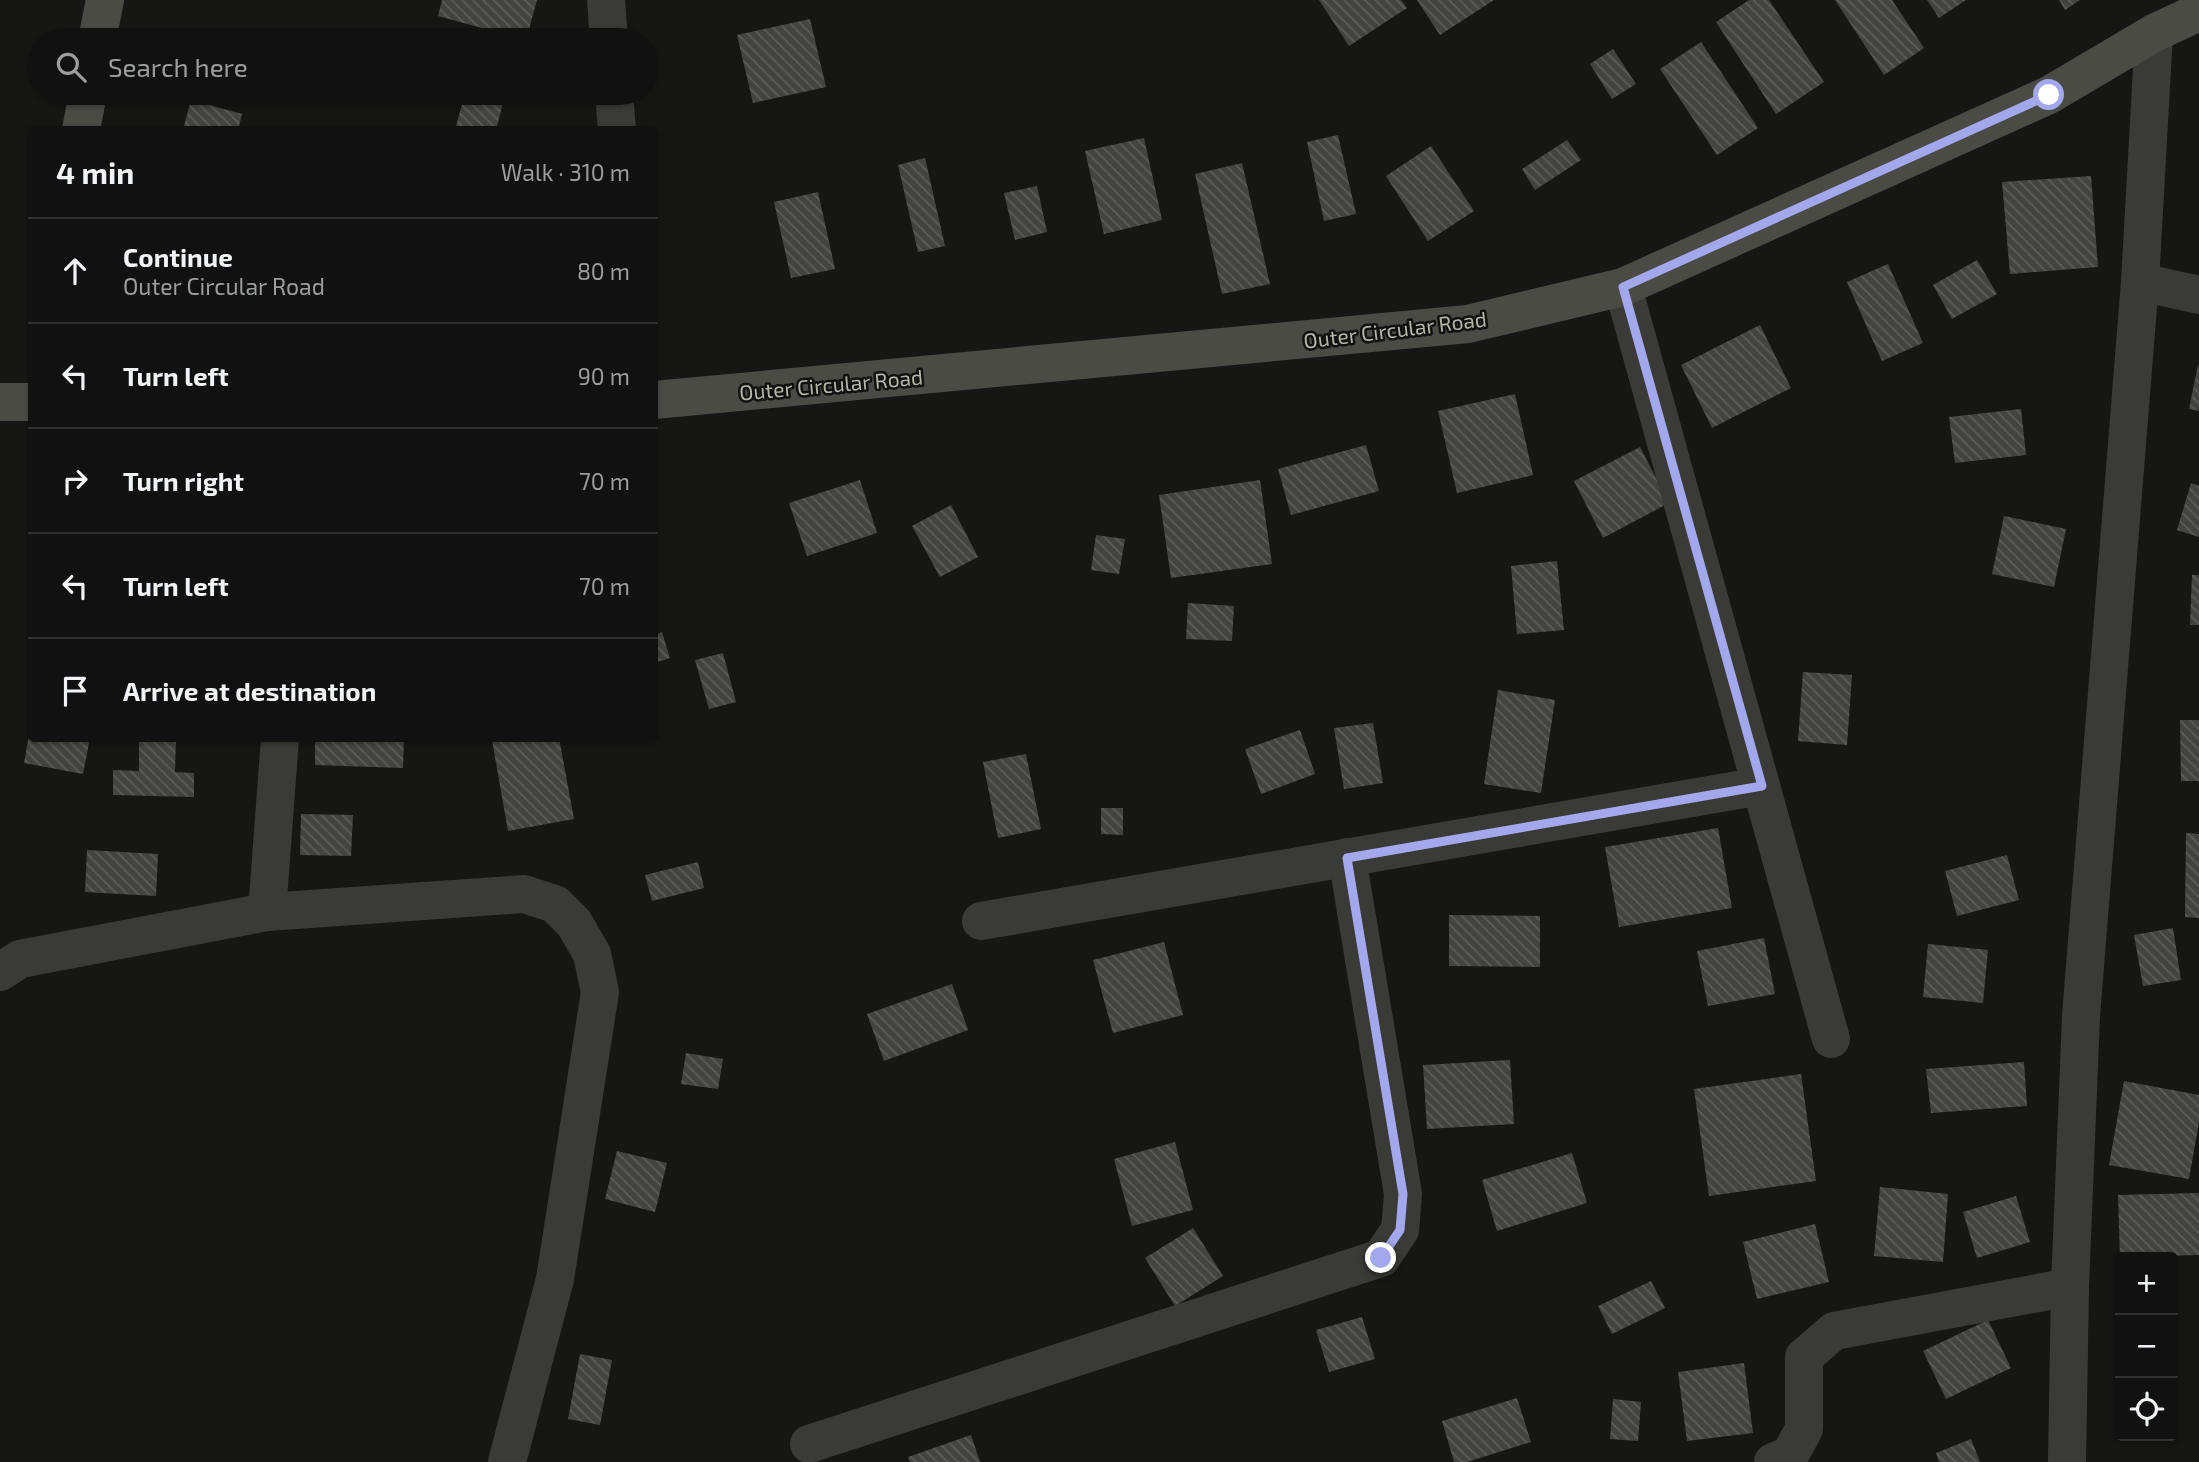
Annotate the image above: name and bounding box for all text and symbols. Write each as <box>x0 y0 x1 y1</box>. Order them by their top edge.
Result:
search box <box>28 28 658 105</box>
icon: search <box>52 48 90 86</box>
text: Search here <box>108 51 248 82</box>
route start <box>2033 79 2064 110</box>
text: 4 min <box>56 154 134 190</box>
text: Walk · 310 m <box>501 158 630 186</box>
text: Continue <box>123 241 233 272</box>
icon: ahead <box>56 252 94 290</box>
text: 80 m <box>577 257 630 285</box>
text: Outer Circular Road <box>123 272 325 300</box>
street label: Outer Circular Road <box>1302 305 1488 353</box>
icon: left <box>56 357 94 395</box>
text: Turn left <box>123 360 229 391</box>
text: 90 m <box>578 362 630 390</box>
street label: Outer Circular Road <box>738 364 924 404</box>
icon: right <box>56 462 94 500</box>
text: Turn right <box>123 465 244 496</box>
text: 70 m <box>579 467 630 495</box>
icon: left <box>56 567 94 605</box>
text: Turn left <box>123 570 229 601</box>
text: 70 m <box>579 572 630 600</box>
icon: arrive <box>56 672 94 710</box>
text: Arrive at destination <box>123 675 376 706</box>
route end <box>1365 1242 1396 1273</box>
map controls <box>2115 1252 2178 1441</box>
button: + <box>2115 1252 2178 1315</box>
button: − <box>2115 1315 2178 1378</box>
button: locate <box>2115 1378 2178 1441</box>

